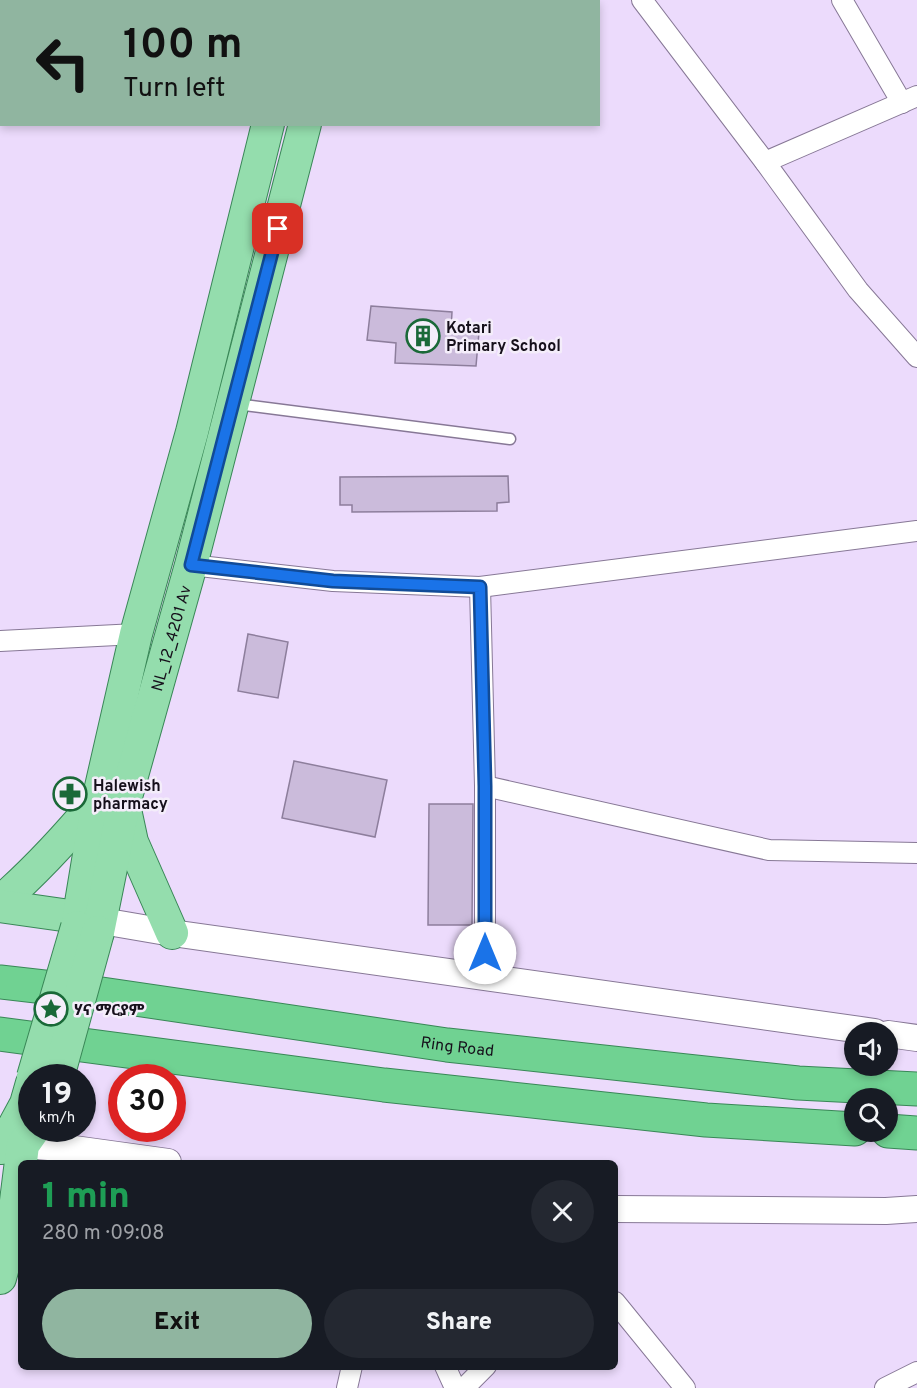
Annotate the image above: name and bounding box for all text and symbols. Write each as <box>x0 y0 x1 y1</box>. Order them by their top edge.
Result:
text: 100 m <box>123 20 242 73</box>
icon: left <box>24 24 102 102</box>
text: Turn left <box>123 72 225 106</box>
pin <box>252 203 303 254</box>
icon: arrive <box>261 212 294 245</box>
building icon: Kotari Primary School <box>405 318 441 354</box>
place label: Kotari Primary School <box>446 319 561 357</box>
street label: NL_12_4201 Av <box>148 583 197 694</box>
pharmacy icon: Halewish pharmacy <box>52 776 88 812</box>
place label: Halewish pharmacy <box>93 777 168 815</box>
position arrow <box>453 921 517 985</box>
place icon: ሃና ማርያም <box>33 991 69 1027</box>
place label: ሃና ማርያም <box>74 1001 145 1021</box>
map controls <box>844 1022 898 1142</box>
button: sound <box>844 1022 898 1076</box>
street label: Ring Road <box>419 1033 495 1062</box>
speed limit sign: 30 <box>108 1064 186 1142</box>
text: 19 <box>42 1077 72 1114</box>
button: search <box>844 1088 898 1142</box>
text: km/h <box>39 1109 75 1128</box>
text: 1 min <box>42 1175 130 1221</box>
button: close <box>531 1180 594 1243</box>
text: 280 m · 09:08 <box>42 1221 164 1247</box>
button: Exit <box>42 1289 312 1358</box>
button: Share <box>324 1289 594 1358</box>

